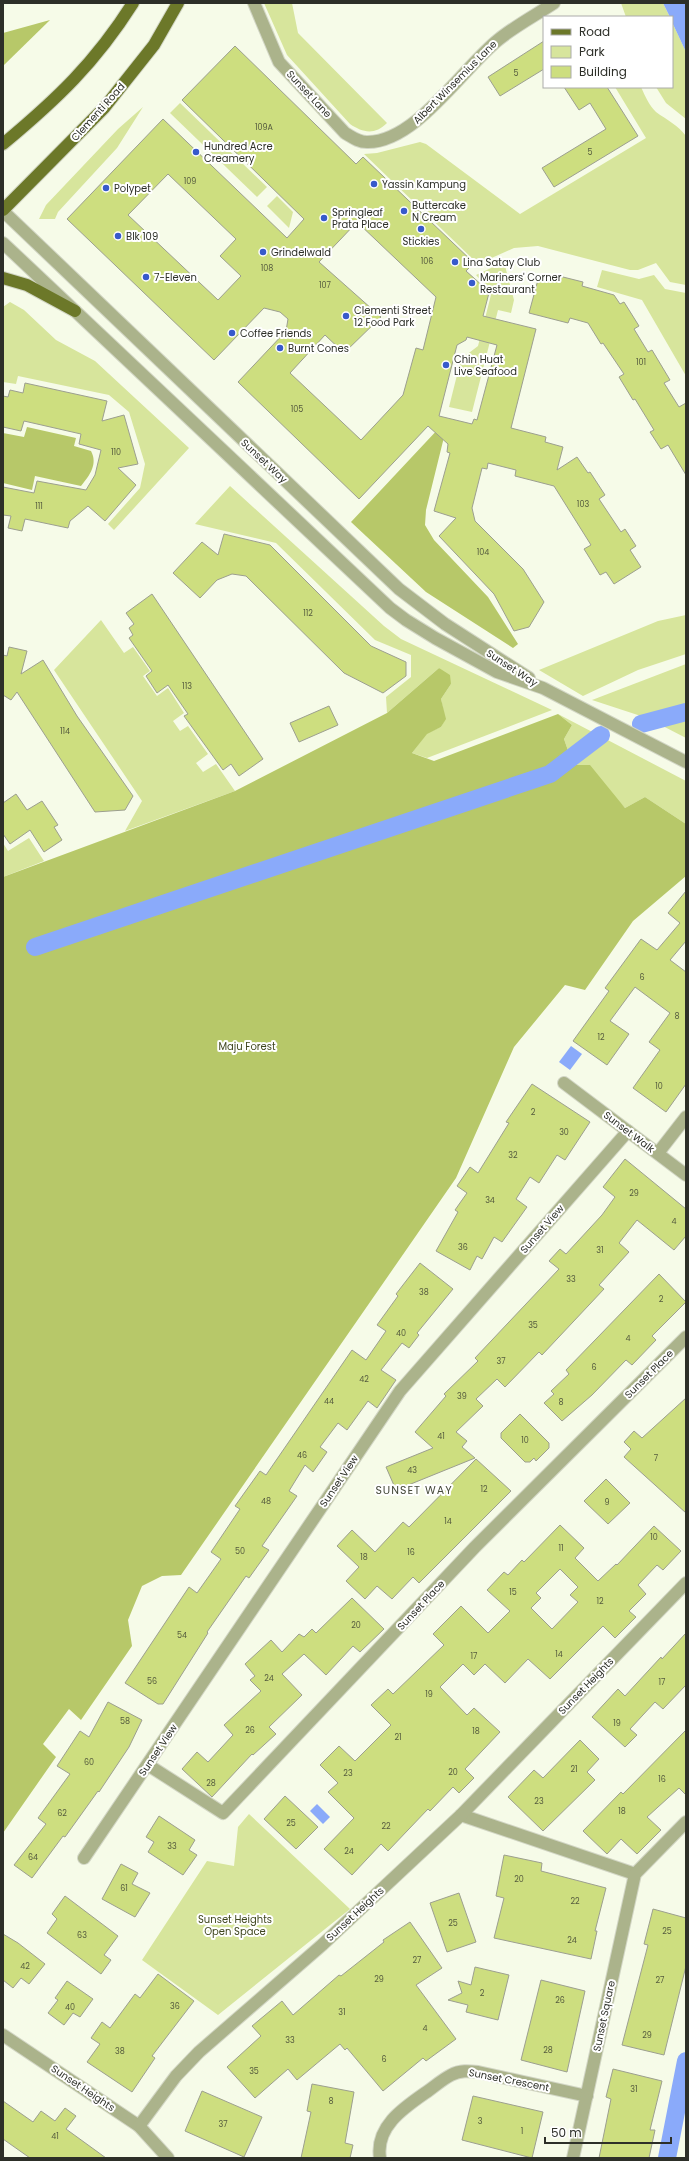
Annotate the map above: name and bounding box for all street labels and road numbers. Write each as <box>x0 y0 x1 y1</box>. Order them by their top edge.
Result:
street label: Albert Winsemius Lane <box>410 37 500 127</box>
street label: Sunset Lane <box>283 67 335 121</box>
street label: Clementi Road <box>68 79 128 145</box>
street label: Sunset Way <box>237 436 291 487</box>
street label: Sunset Way <box>483 646 541 690</box>
street label: Sunset Walk <box>600 1108 658 1157</box>
street label: Sunset View <box>517 1201 568 1257</box>
street label: Sunset Place <box>621 1346 677 1402</box>
street label: Sunset View <box>316 1451 362 1510</box>
street label: Sunset Place <box>394 1577 448 1633</box>
street label: Sunset Heights <box>555 1654 617 1718</box>
street label: Sunset View <box>135 1720 181 1779</box>
street label: Sunset Heights <box>323 1883 387 1945</box>
street label: Sunset Square <box>589 1979 619 2053</box>
street label: Sunset Heights <box>48 2061 118 2115</box>
street label: Sunset Crescent <box>468 2065 551 2095</box>

